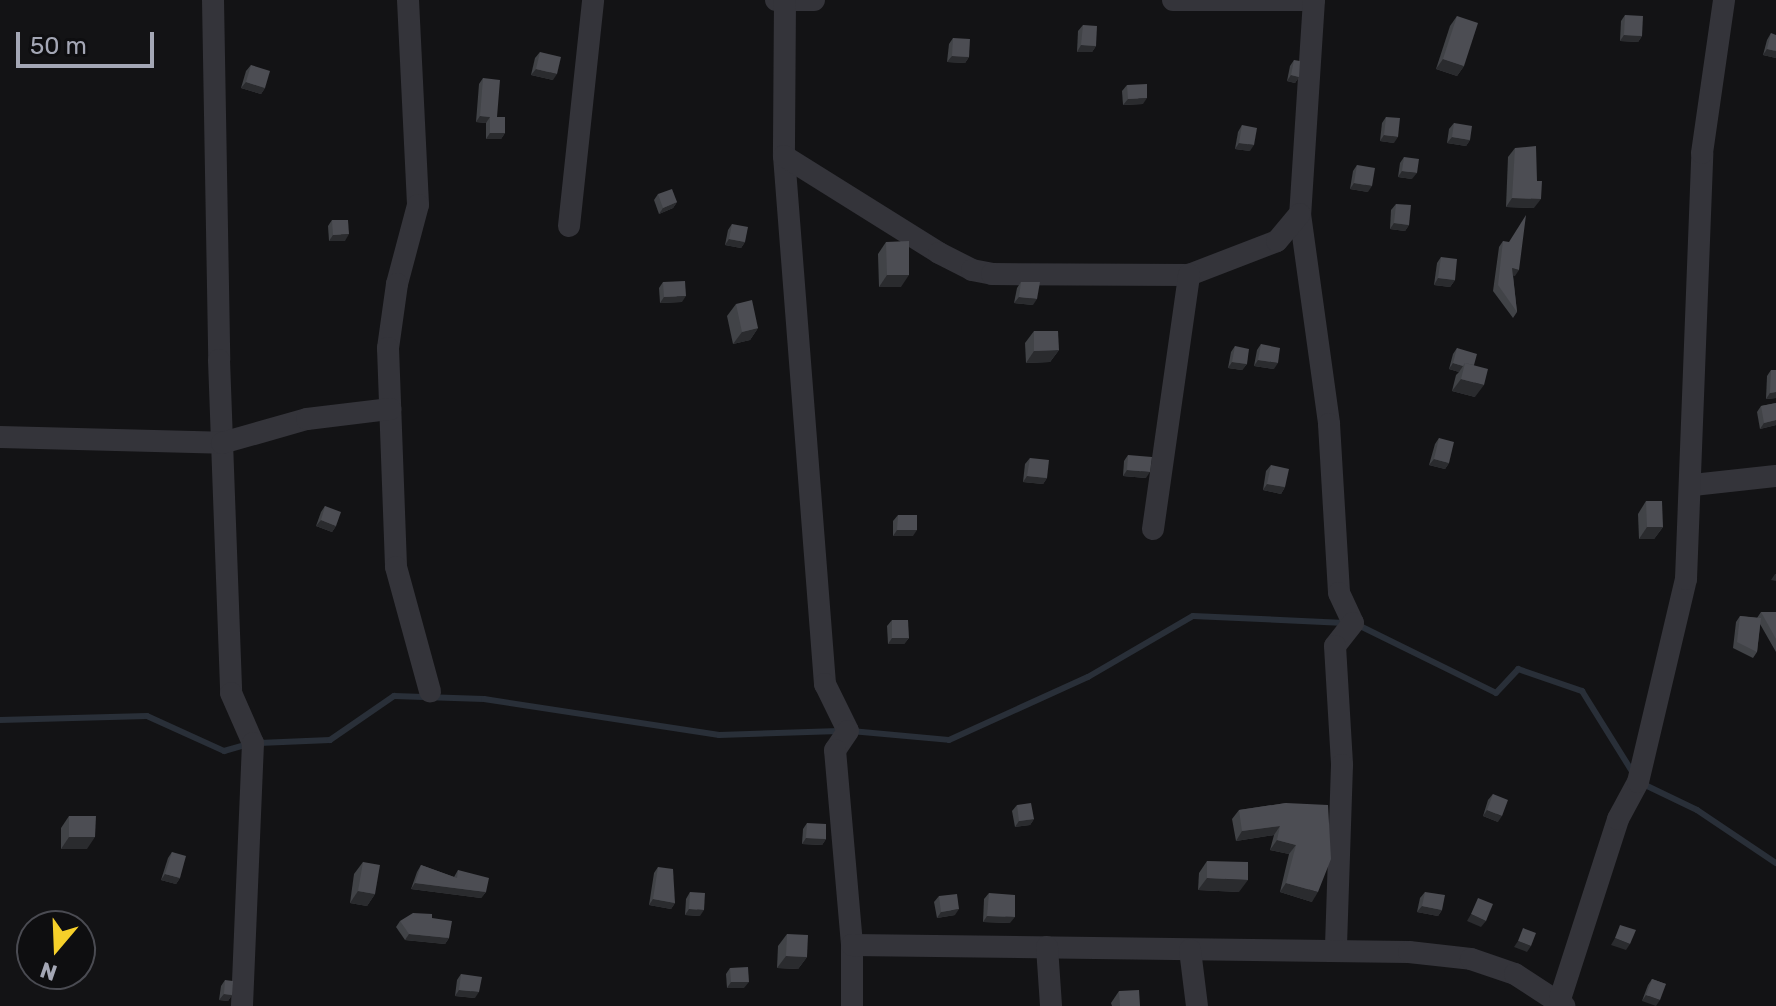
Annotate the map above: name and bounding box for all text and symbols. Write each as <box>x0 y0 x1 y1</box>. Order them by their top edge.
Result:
scale bar <box>20 16 158 66</box>
text: 50 m <box>30 32 87 60</box>
north arrow <box>16 910 96 990</box>
text: N <box>37 956 61 987</box>

